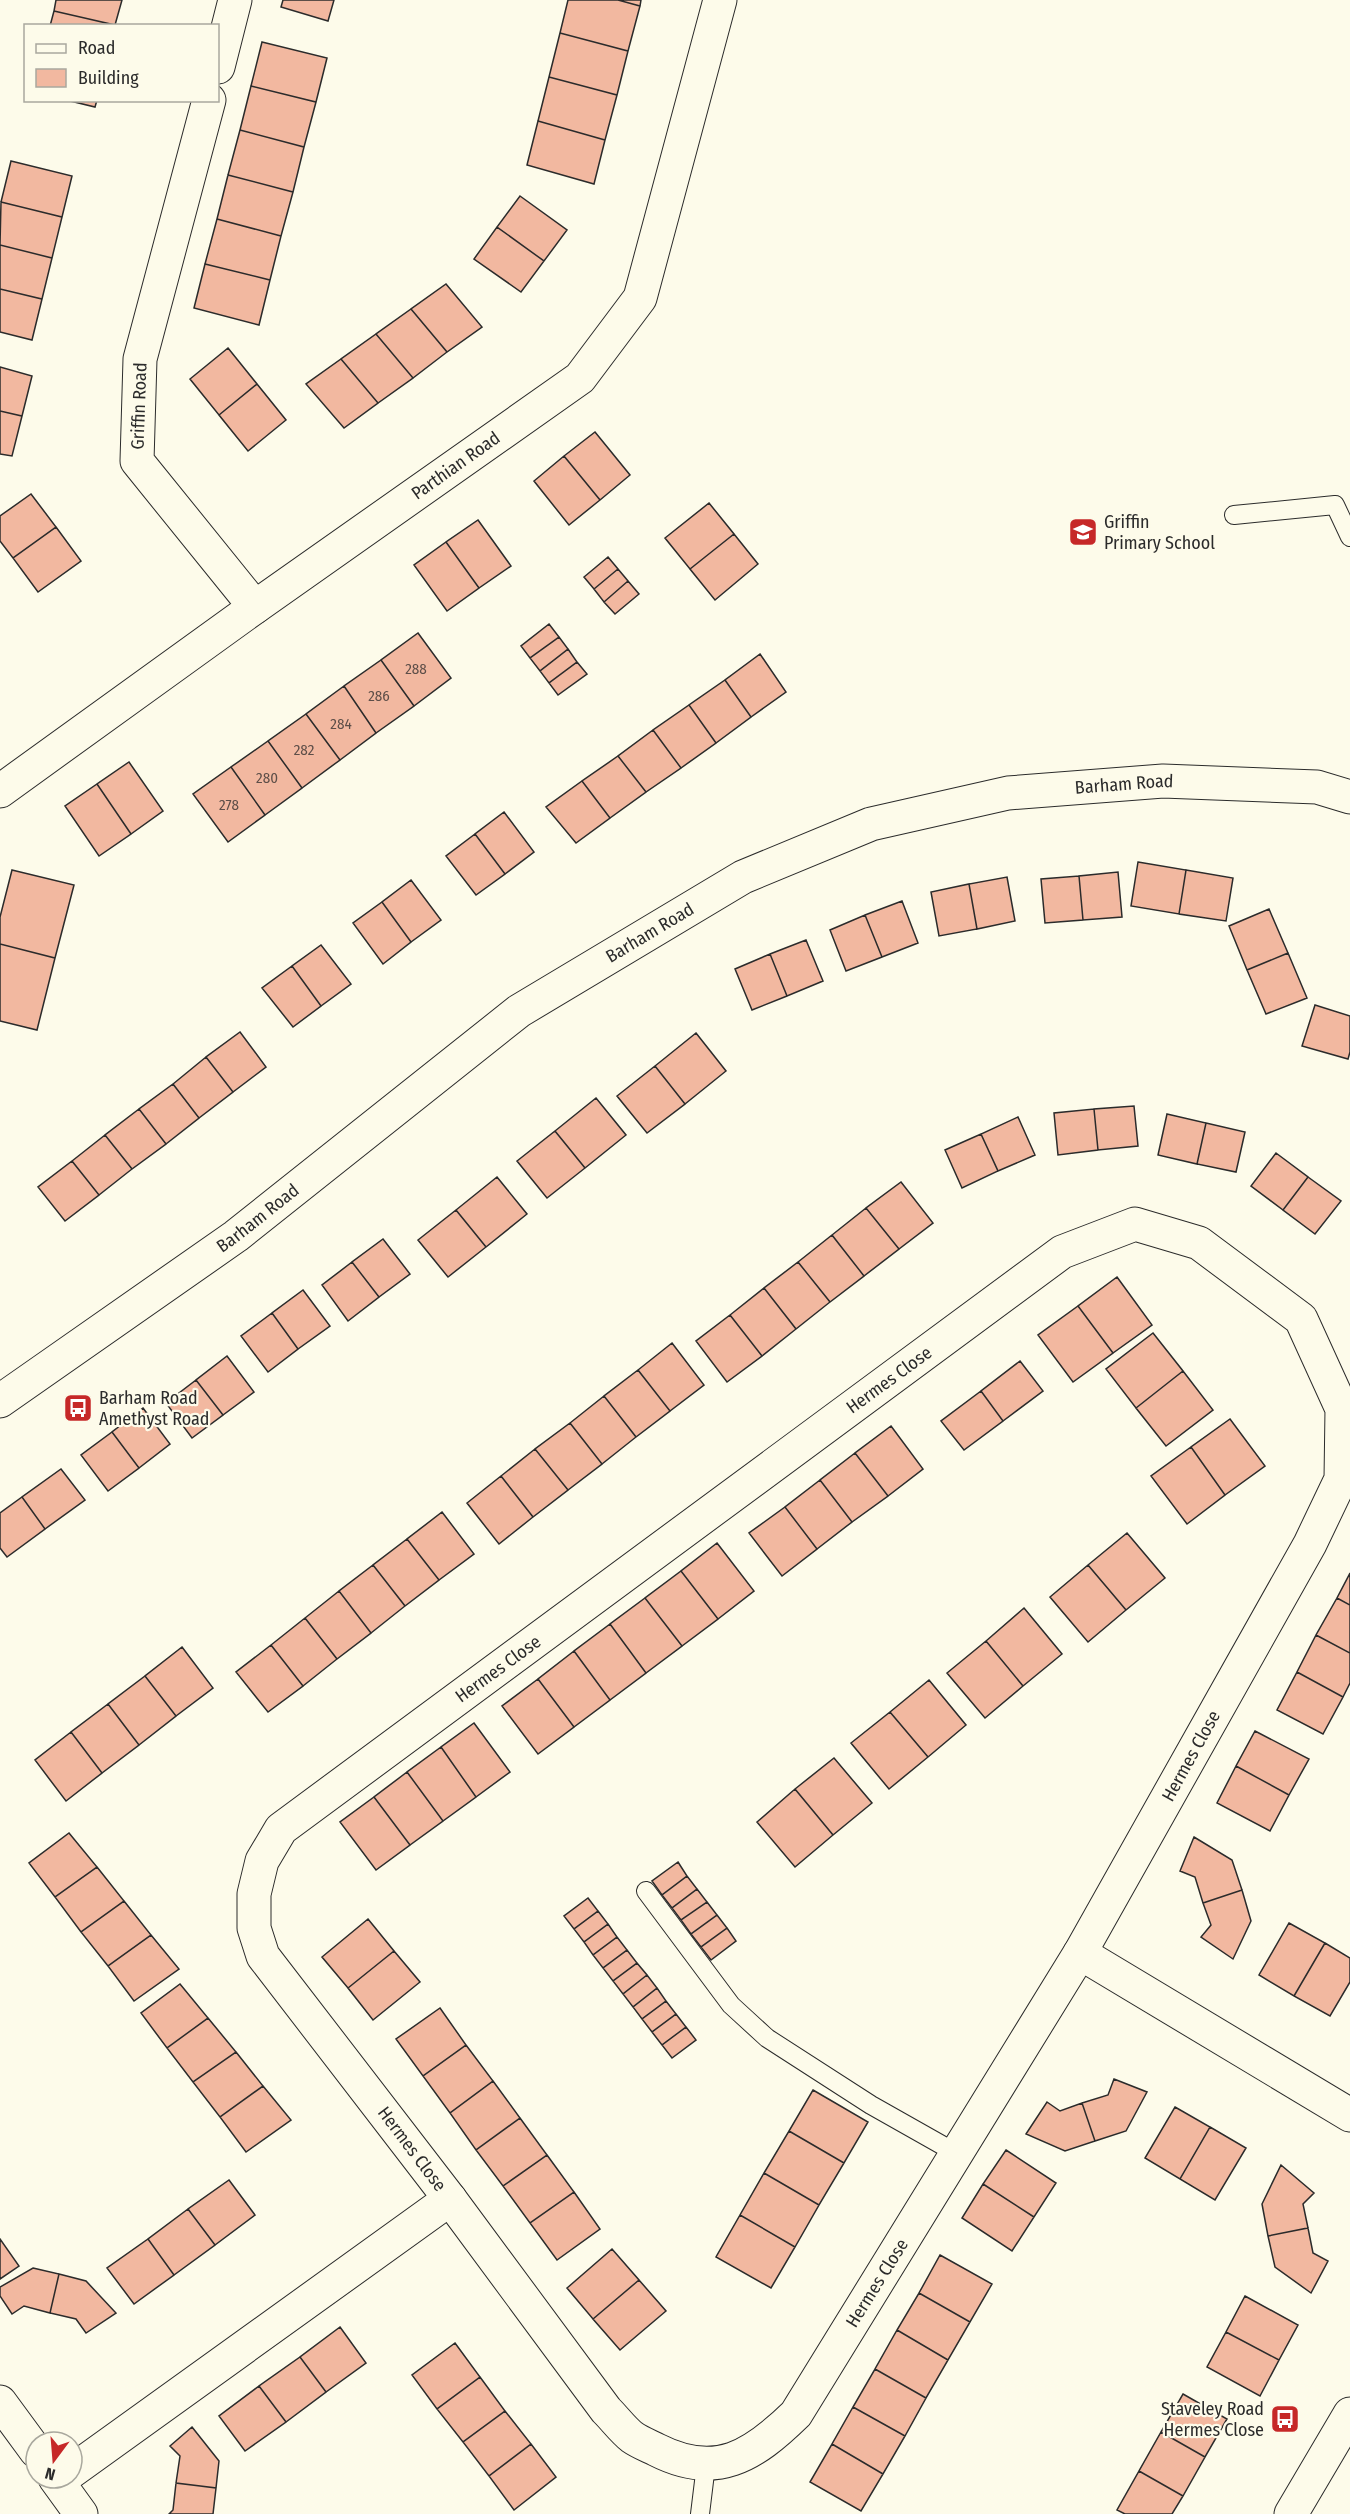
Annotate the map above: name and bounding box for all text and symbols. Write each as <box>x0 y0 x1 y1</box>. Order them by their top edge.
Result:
legend <box>24 24 219 102</box>
text: Road <box>78 37 115 59</box>
text: Building <box>78 67 139 89</box>
street label: Griffin Road <box>126 362 152 450</box>
street label: Parthian Road <box>407 427 504 504</box>
place label: Griffin Primary School <box>1104 511 1215 554</box>
school or university icon: Griffin Primary School <box>1067 516 1099 548</box>
house number: 288 <box>405 660 427 678</box>
house number: 286 <box>368 687 390 705</box>
house number: 284 <box>330 715 352 733</box>
house number: 282 <box>294 741 315 759</box>
house number: 280 <box>256 769 278 787</box>
street label: Barham Road <box>1074 770 1174 799</box>
house number: 278 <box>219 796 239 814</box>
street label: Barham Road <box>602 898 698 967</box>
street label: Barham Road <box>212 1179 303 1257</box>
street label: Hermes Close <box>842 1342 936 1418</box>
place label: Barham Road Amethyst Road <box>99 1387 209 1430</box>
bus stop icon: Barham Road Amethyst Road <box>62 1392 94 1424</box>
street label: Hermes Close <box>451 1631 545 1707</box>
street label: Hermes Close <box>1157 1707 1225 1805</box>
street label: Hermes Close <box>373 2102 451 2196</box>
street label: Hermes Close <box>841 2235 913 2331</box>
place label: Staveley Road Hermes Close <box>1161 2398 1264 2441</box>
bus stop icon: Staveley Road Hermes Close <box>1269 2403 1301 2435</box>
north arrow <box>24 2430 84 2490</box>
text: N <box>43 2463 57 2484</box>

